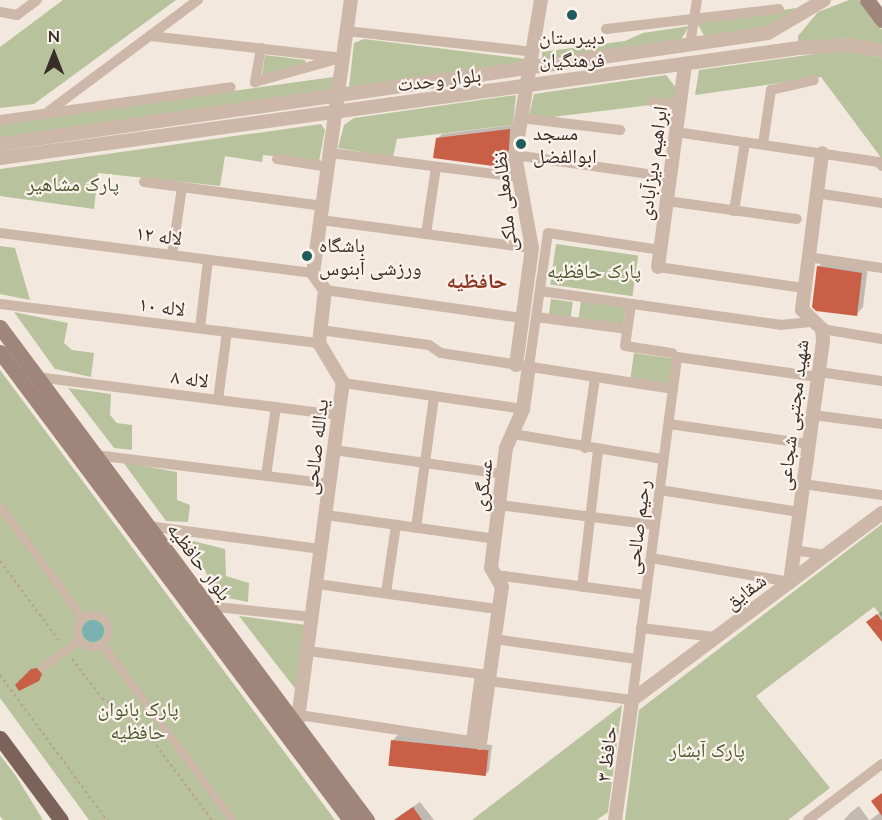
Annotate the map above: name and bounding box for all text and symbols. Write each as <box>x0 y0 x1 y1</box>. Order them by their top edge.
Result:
marker: دبیرستان فرهنگیان <box>565 8 579 22</box>
north arrow <box>24 24 84 84</box>
place label: دبیرستان فرهنگیان <box>539 24 605 71</box>
text: N <box>48 26 60 45</box>
street label: بلوار وحدت <box>396 62 482 96</box>
street label: ابراهیم دیزآبادی <box>632 104 672 222</box>
place label: مسجد ابوالفضل <box>533 120 597 167</box>
marker: مسجد ابوالفضل <box>514 137 528 151</box>
street label: نظامعلی ملکی <box>487 150 521 254</box>
park label: پارک مشاهیر <box>27 171 119 195</box>
street label: لاله ۱۲ <box>134 220 184 250</box>
place label: باشگاه ورزشی آبنوس <box>319 232 422 279</box>
marker: باشگاه ورزشی آبنوس <box>300 249 314 263</box>
park label: پارک حافظیه <box>547 258 641 282</box>
district label: حافظیه <box>447 267 507 293</box>
street label: لاله ۱۰ <box>137 291 187 321</box>
street label: شهید مجتبی شجاعی <box>771 338 813 492</box>
street label: لاله ۸ <box>170 364 210 392</box>
street label: یدالله صالحی <box>297 398 333 496</box>
street label: عسگری <box>467 457 497 513</box>
street label: رحیم صالحی <box>619 478 655 576</box>
street label: بلوار حافظیه <box>163 517 237 605</box>
street label: شقایق <box>720 568 770 614</box>
park label: پارک بانوان حافظیه <box>97 697 179 744</box>
street label: حافظ ۳ <box>591 725 621 783</box>
park label: پارک آبشار <box>669 737 745 761</box>

